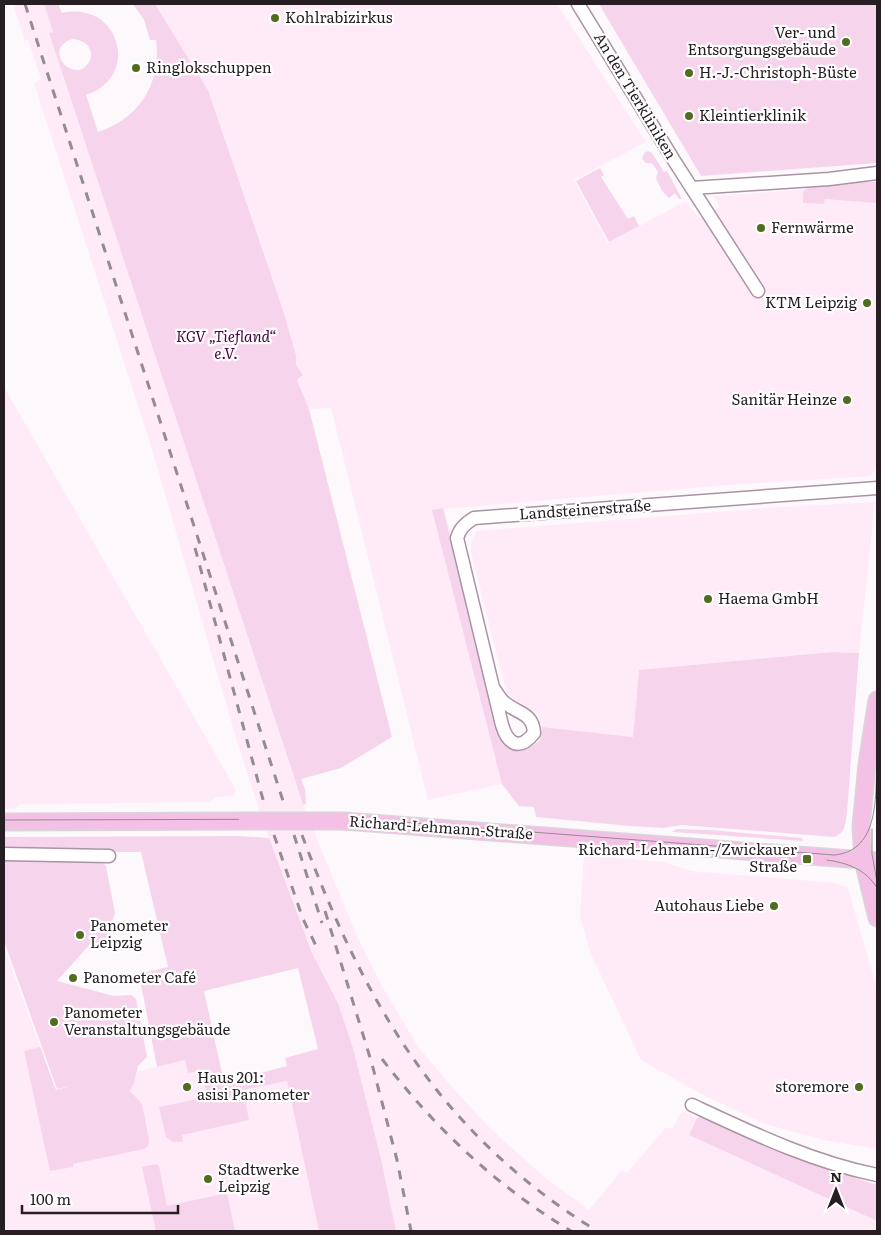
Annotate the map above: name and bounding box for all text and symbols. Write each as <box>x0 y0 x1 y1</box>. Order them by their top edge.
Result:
place label: Kohlrabizirkus <box>285 5 393 28</box>
marker: Kohlrabizirkus <box>269 12 281 24</box>
place label: Ver- und Entsorgungsgebäude <box>687 20 836 60</box>
street label: An den Tierkliniken <box>589 27 683 163</box>
marker: Ver- und Entsorgungsgebäude <box>840 36 852 48</box>
place label: Ringlokschuppen <box>146 55 272 78</box>
place label: H.-J.-Christoph-Büste <box>699 60 857 83</box>
marker: Ringlokschuppen <box>130 62 142 74</box>
marker: H.-J.-Christoph-Büste <box>683 67 695 79</box>
place label: Kleintierklinik <box>699 103 807 126</box>
marker: Kleintierklinik <box>683 110 695 122</box>
place label: Fernwärme <box>771 215 854 238</box>
marker: Fernwärme <box>755 222 767 234</box>
place label: KTM Leipzig <box>765 290 858 313</box>
marker: KTM Leipzig <box>861 297 873 309</box>
park label: KGV „Tiefland“ e.V. <box>176 324 276 364</box>
place label: Sanitär Heinze <box>732 387 837 410</box>
marker: Sanitär Heinze <box>841 394 853 406</box>
street label: Landsteinerstraße <box>518 492 652 525</box>
place label: Haema GmbH <box>718 586 819 609</box>
marker: Haema GmbH <box>702 593 714 605</box>
street label: Richard-Lehmann-Straße <box>348 809 534 844</box>
place label: Richard-Lehmann-/Zwickauer Straße <box>578 837 797 877</box>
marker: Richard-Lehmann-/Zwickauer Straße <box>801 853 813 865</box>
place label: Autohaus Liebe <box>654 893 764 916</box>
marker: Autohaus Liebe <box>768 900 780 912</box>
place label: Panometer Leipzig <box>90 913 168 953</box>
marker: Panometer Leipzig <box>74 929 86 941</box>
place label: Panometer Café <box>83 965 196 988</box>
marker: Panometer Café <box>67 972 79 984</box>
place label: Panometer Veranstaltungsgebäude <box>64 1000 231 1040</box>
marker: Panometer Veranstaltungsgebäude <box>48 1016 60 1028</box>
place label: Haus 201: asisi Panometer <box>197 1065 310 1105</box>
place label: storemore <box>775 1074 849 1097</box>
marker: Haus 201: asisi Panometer <box>181 1081 193 1093</box>
marker: storemore <box>853 1081 865 1093</box>
place label: Stadtwerke Leipzig <box>218 1157 300 1197</box>
north arrow <box>811 1165 861 1215</box>
text: N <box>830 1166 842 1186</box>
marker: Stadtwerke Leipzig <box>202 1173 214 1185</box>
scale bar <box>22 1182 179 1214</box>
text: 100 m <box>30 1187 71 1210</box>

